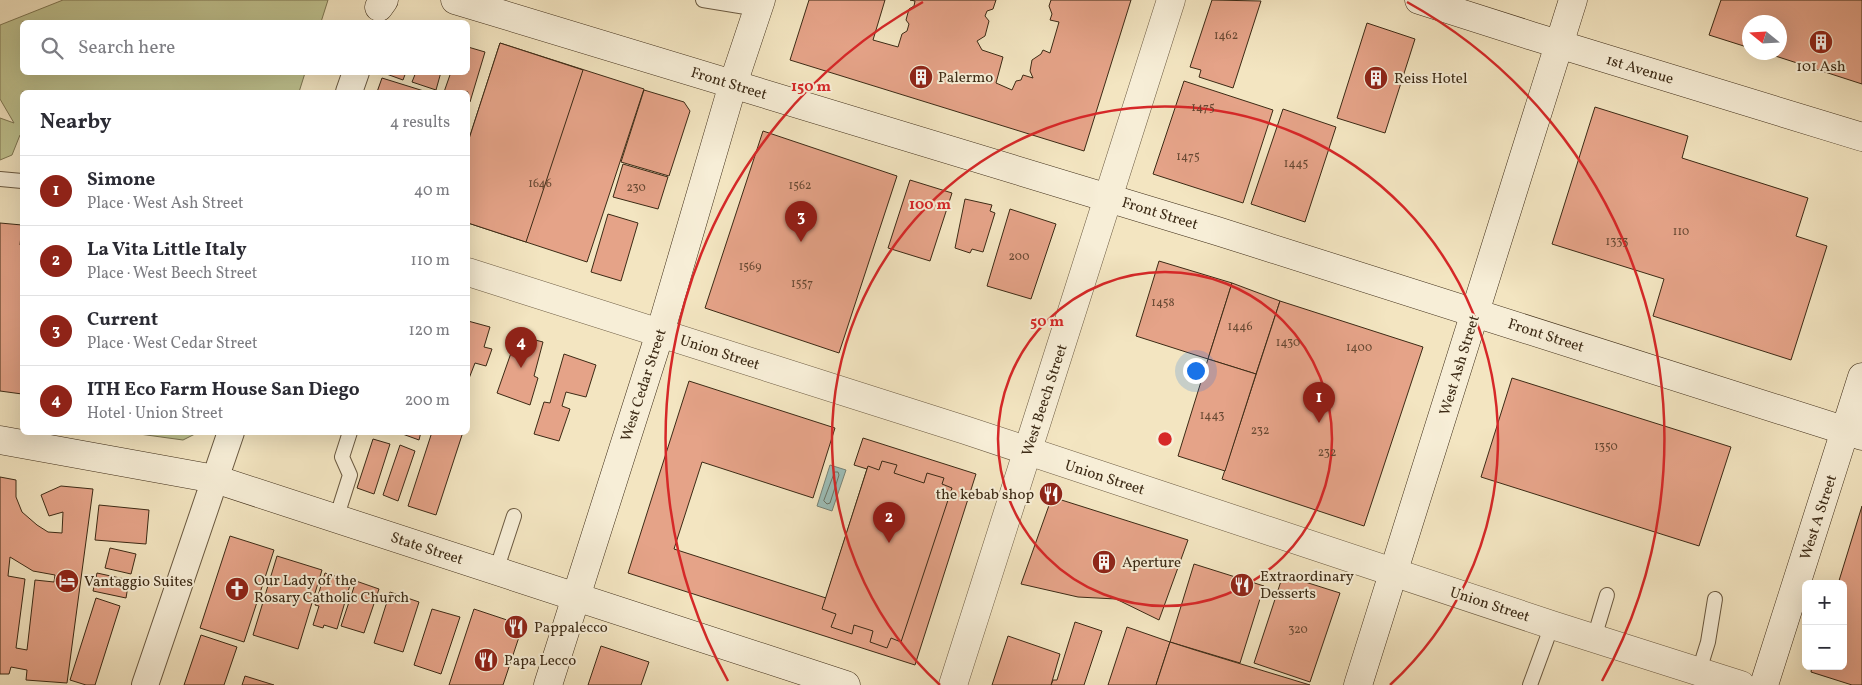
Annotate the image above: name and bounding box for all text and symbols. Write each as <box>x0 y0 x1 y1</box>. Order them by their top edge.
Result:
north arrow <box>1742 15 1787 60</box>
search box <box>20 20 470 75</box>
house number: 1462 <box>1214 28 1238 44</box>
building icon: 101 Ash <box>1808 29 1834 55</box>
icon: search <box>38 34 66 62</box>
text: Search here <box>78 35 175 61</box>
street label: 1st Avenue <box>1603 50 1676 91</box>
place label: 101 Ash <box>1796 57 1846 78</box>
street label: Front Street <box>688 63 769 106</box>
building icon: Palermo <box>908 64 934 90</box>
building icon: Reiss Hotel <box>1363 65 1389 91</box>
place label: Palermo <box>938 68 993 89</box>
place label: Reiss Hotel <box>1394 69 1467 90</box>
text: 150 m <box>791 77 831 98</box>
house number: 1475 <box>1191 100 1215 116</box>
text: Nearby <box>40 108 111 137</box>
text: 4 results <box>390 112 450 134</box>
house number: 1475 <box>1176 149 1200 165</box>
house number: 1445 <box>1284 156 1308 172</box>
text: Simone <box>87 167 155 193</box>
house number: 1646 <box>528 176 552 192</box>
house number: 1562 <box>789 178 811 194</box>
text: 1 <box>53 180 59 202</box>
text: 40 m <box>414 180 450 202</box>
house number: 230 <box>626 180 646 196</box>
text: Place · West Ash Street <box>87 193 244 215</box>
street label: Front Street <box>1119 193 1200 236</box>
text: 100 m <box>909 195 952 216</box>
pin: 3 <box>785 201 817 242</box>
house number: 110 <box>1673 224 1689 240</box>
house number: 1333 <box>1606 234 1628 250</box>
text: La Vita Little Italy <box>87 237 247 263</box>
house number: 200 <box>1009 249 1030 265</box>
text: 2 <box>52 250 60 272</box>
text: 110 m <box>411 250 450 272</box>
house number: 1569 <box>739 259 761 275</box>
text: Place · West Beech Street <box>87 263 257 285</box>
house number: 1557 <box>791 276 813 292</box>
house number: 1458 <box>1151 295 1175 311</box>
text: Current <box>87 307 158 333</box>
text: 50 m <box>1030 312 1064 333</box>
street label: West Ash Street <box>1435 313 1486 418</box>
street label: Front Street <box>1505 314 1586 359</box>
house number: 1446 <box>1228 319 1252 335</box>
text: 3 <box>52 320 60 342</box>
text: 120 m <box>408 320 450 342</box>
pin: 4 <box>505 327 537 368</box>
street label: West Cedar Street <box>616 327 673 444</box>
street label: Union Street <box>677 331 762 376</box>
text: Place · West Cedar Street <box>87 333 258 355</box>
house number: 1430 <box>1276 335 1300 351</box>
house number: 1400 <box>1346 340 1372 356</box>
street label: West Beech Street <box>1017 342 1073 459</box>
your location <box>1183 358 1209 384</box>
text: ITH Eco Farm House San Diego <box>87 377 360 403</box>
pin: 1 <box>1303 382 1335 423</box>
text: 4 <box>51 390 61 412</box>
text: 200 m <box>405 390 450 412</box>
text: Hotel · Union Street <box>87 403 223 425</box>
house number: 1443 <box>1200 408 1224 424</box>
house number: 232 <box>1251 423 1269 439</box>
centre of rings <box>1156 430 1174 448</box>
house number: 1350 <box>1594 439 1618 455</box>
house number: 232 <box>1318 445 1336 461</box>
street label: Union Street <box>1062 456 1147 501</box>
street label: West A Street <box>1796 472 1843 563</box>
restaurant icon: the kebab shop <box>1038 481 1064 507</box>
place label: the kebab shop <box>936 485 1034 506</box>
pin: 2 <box>873 502 905 543</box>
street label: State Street <box>387 528 466 571</box>
building icon: Aperture <box>1091 549 1117 575</box>
place label: Aperture <box>1122 553 1181 574</box>
place label: Extraordinary Desserts <box>1260 567 1354 605</box>
hotel icon: Vantaggio Suites <box>54 568 80 594</box>
place label: Our Lady of the Rosary Catholic Church <box>254 571 409 609</box>
place label: Vantaggio Suites <box>84 572 193 593</box>
restaurant icon: Extraordinary Desserts <box>1229 572 1255 598</box>
church icon: Our Lady of the Rosary Catholic Church <box>224 576 250 602</box>
map controls <box>1802 580 1847 670</box>
button: + <box>1802 580 1847 625</box>
street label: Union Street <box>1447 583 1532 628</box>
restaurant icon: Pappalecco <box>503 614 529 640</box>
place label: Pappalecco <box>534 618 608 639</box>
house number: 320 <box>1288 622 1308 638</box>
button: − <box>1802 625 1847 670</box>
restaurant icon: Papa Lecco <box>473 647 499 673</box>
place label: Papa Lecco <box>504 651 576 672</box>

